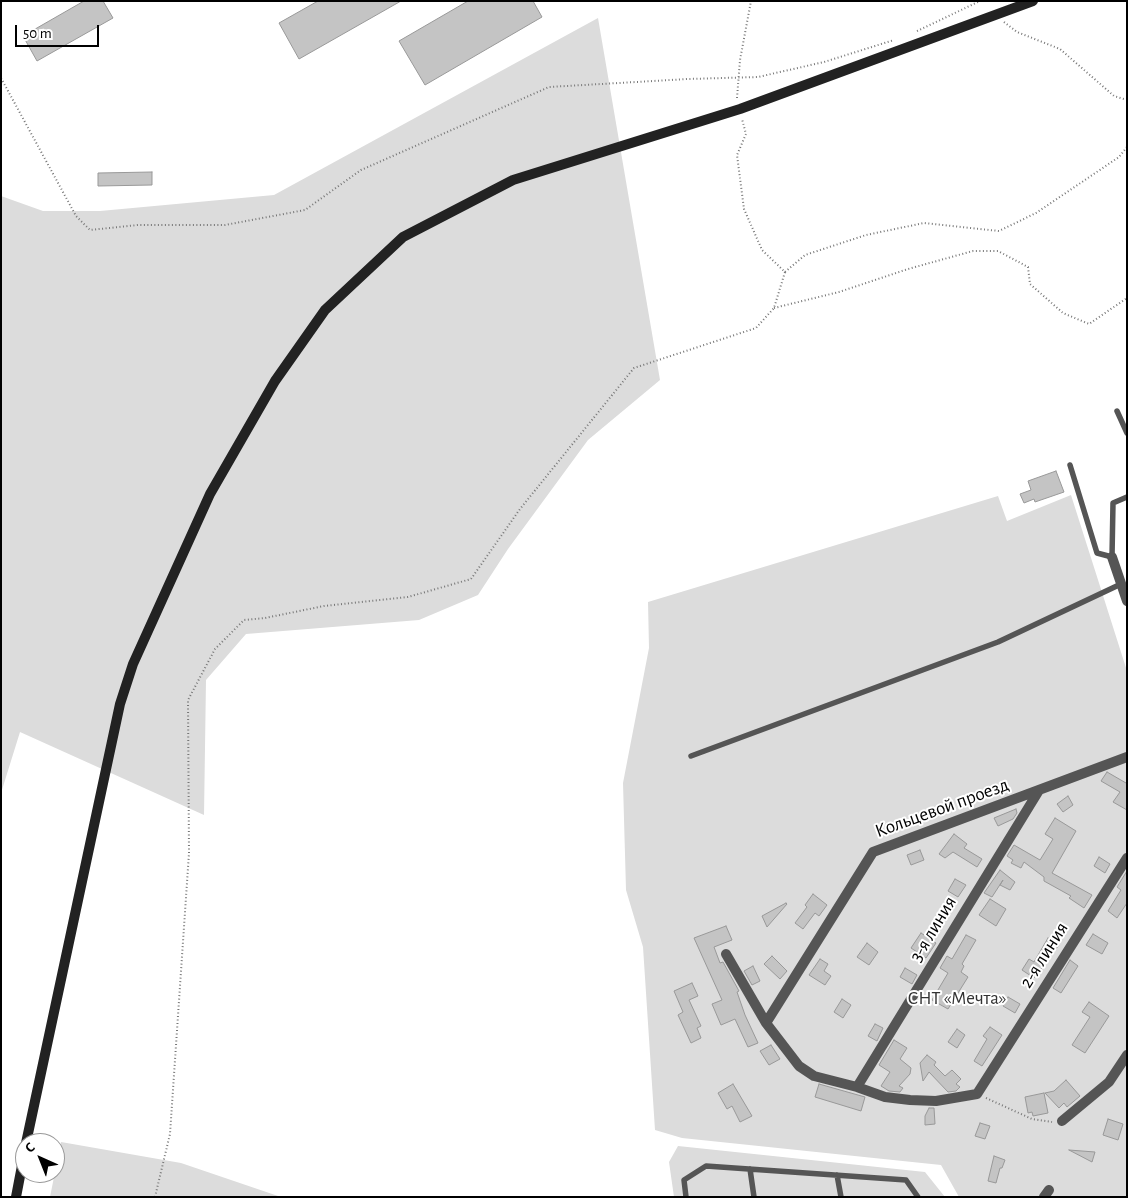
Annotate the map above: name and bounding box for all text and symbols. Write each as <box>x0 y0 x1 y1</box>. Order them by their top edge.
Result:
scale bar <box>18 15 101 47</box>
text: 50 m <box>23 26 52 41</box>
street label: Кольцевой проезд <box>872 773 1012 843</box>
street label: 3-я линия <box>904 892 962 966</box>
street label: 2-я линия <box>1015 918 1073 992</box>
park label: СНТ «Мечта» <box>907 987 1007 1009</box>
north arrow <box>15 1133 65 1183</box>
text: С <box>23 1140 38 1156</box>

